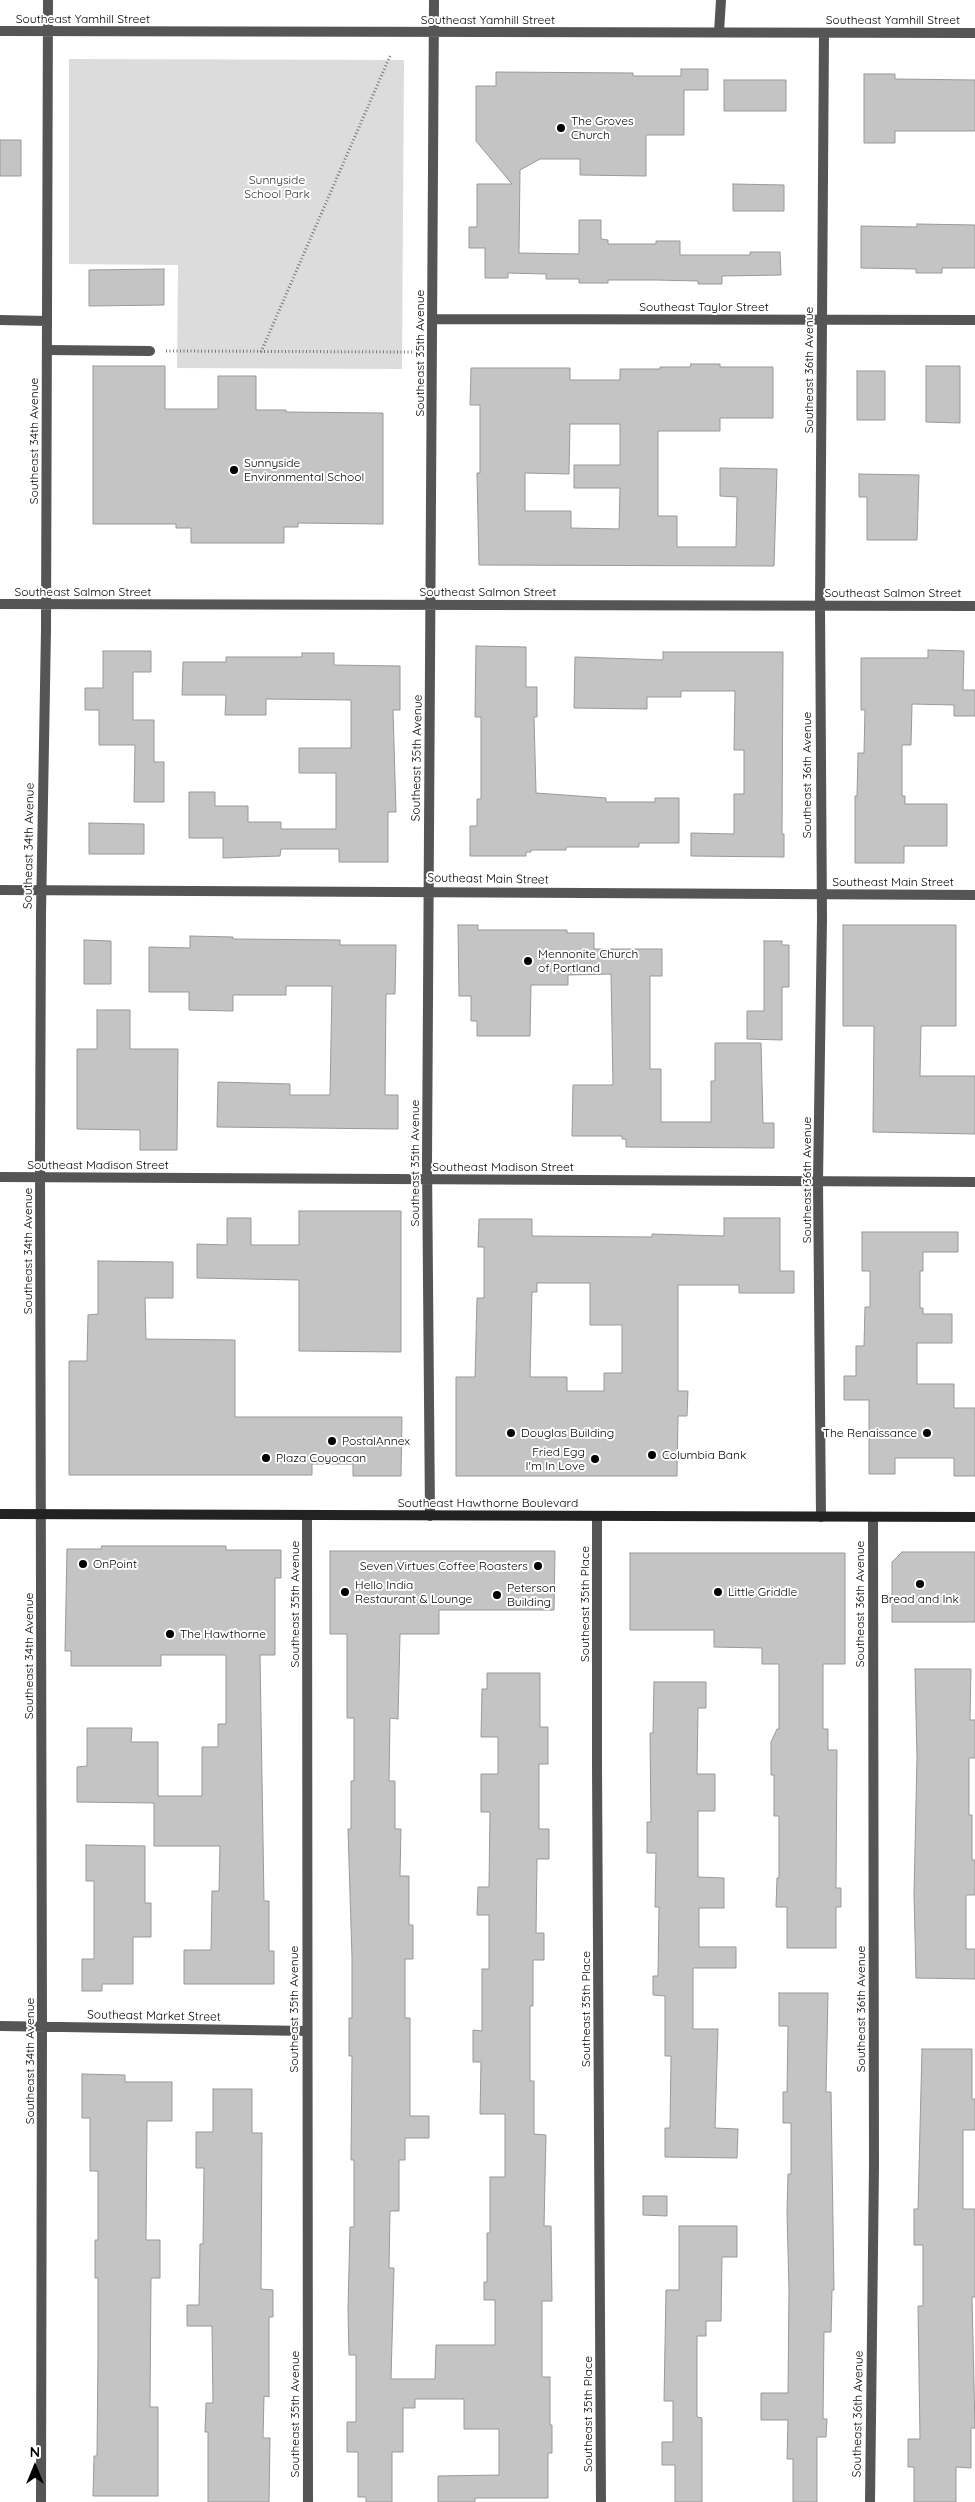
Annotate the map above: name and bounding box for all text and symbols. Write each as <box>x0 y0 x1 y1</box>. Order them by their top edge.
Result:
street label: Southeast Yamhill Street <box>16 12 150 26</box>
street label: Southeast Yamhill Street <box>421 13 555 27</box>
street label: Southeast Yamhill Street <box>826 13 960 27</box>
place label: The Groves Church <box>571 114 634 142</box>
marker: The Groves Church <box>555 122 567 134</box>
park label: Sunnyside School Park <box>244 173 310 201</box>
street label: Southeast 35th Avenue <box>413 290 427 416</box>
street label: Southeast Taylor Street <box>639 300 769 314</box>
street label: Southeast 36th Avenue <box>802 307 816 433</box>
street label: Southeast 34th Avenue <box>27 378 41 504</box>
place label: Sunnyside Environmental School <box>244 456 364 484</box>
marker: Sunnyside Environmental School <box>228 464 240 476</box>
street label: Southeast Salmon Street <box>15 585 151 599</box>
street label: Southeast Salmon Street <box>420 585 556 599</box>
street label: Southeast Salmon Street <box>825 586 961 600</box>
street label: Southeast 35th Avenue <box>409 694 425 822</box>
street label: Southeast 36th Avenue <box>800 712 814 838</box>
street label: Southeast 34th Avenue <box>21 783 37 909</box>
street label: Southeast Main Street <box>427 871 549 887</box>
street label: Southeast Main Street <box>832 875 954 889</box>
place label: Mennonite Church of Portland <box>538 947 638 975</box>
marker: Mennonite Church of Portland <box>522 955 534 967</box>
street label: Southeast 35th Avenue <box>408 1100 422 1226</box>
street label: Southeast 36th Avenue <box>800 1117 814 1243</box>
street label: Southeast Madison Street <box>27 1158 169 1172</box>
street label: Southeast Madison Street <box>432 1160 574 1174</box>
street label: Southeast 34th Avenue <box>21 1188 35 1314</box>
place label: Douglas Building <box>521 1426 614 1440</box>
place label: The Renaissance <box>823 1426 917 1440</box>
marker: Douglas Building <box>505 1427 517 1439</box>
marker: The Renaissance <box>921 1427 933 1439</box>
place label: PostalAnnex <box>342 1434 410 1448</box>
marker: PostalAnnex <box>326 1435 338 1447</box>
place label: Fried Egg I'm In Love <box>526 1445 585 1473</box>
place label: Columbia Bank <box>662 1448 746 1462</box>
marker: Columbia Bank <box>646 1449 658 1461</box>
place label: Plaza Coyoacan <box>276 1451 366 1465</box>
marker: Plaza Coyoacan <box>260 1452 272 1464</box>
marker: Fried Egg I'm In Love <box>589 1453 601 1465</box>
street label: Southeast Hawthorne Boulevard <box>398 1496 578 1510</box>
street label: Southeast 35th Avenue <box>288 1541 302 1667</box>
street label: Southeast 36th Avenue <box>853 1541 867 1667</box>
street label: Southeast 35th Place <box>578 1546 592 1662</box>
place label: OnPoint <box>93 1557 137 1571</box>
marker: OnPoint <box>77 1558 89 1570</box>
place label: Seven Virtues Coffee Roasters <box>360 1559 528 1573</box>
marker: Seven Virtues Coffee Roasters <box>532 1560 544 1572</box>
place label: Hello India Restaurant & Lounge <box>355 1578 472 1606</box>
marker: Bread and Ink <box>914 1578 926 1590</box>
place label: Peterson Building <box>507 1581 556 1609</box>
place label: Little Griddle <box>728 1585 797 1599</box>
marker: Hello India Restaurant & Lounge <box>339 1586 351 1598</box>
marker: Little Griddle <box>712 1586 724 1598</box>
marker: Peterson Building <box>491 1589 503 1601</box>
place label: Bread and Ink <box>881 1592 959 1606</box>
street label: Southeast 34th Avenue <box>22 1593 36 1719</box>
place label: The Hawthorne <box>180 1627 266 1641</box>
marker: The Hawthorne <box>164 1628 176 1640</box>
street label: Southeast 35th Avenue <box>287 1946 301 2072</box>
street label: Southeast 36th Avenue <box>854 1946 868 2072</box>
street label: Southeast 35th Place <box>579 1951 593 2067</box>
street label: Southeast 34th Avenue <box>23 1998 37 2124</box>
street label: Southeast Market Street <box>87 2008 221 2024</box>
street label: Southeast 35th Avenue <box>288 2351 302 2477</box>
street label: Southeast 36th Avenue <box>850 2351 866 2477</box>
street label: Southeast 35th Place <box>581 2356 595 2472</box>
north arrow <box>10 2442 60 2492</box>
text: N <box>30 2443 40 2461</box>

